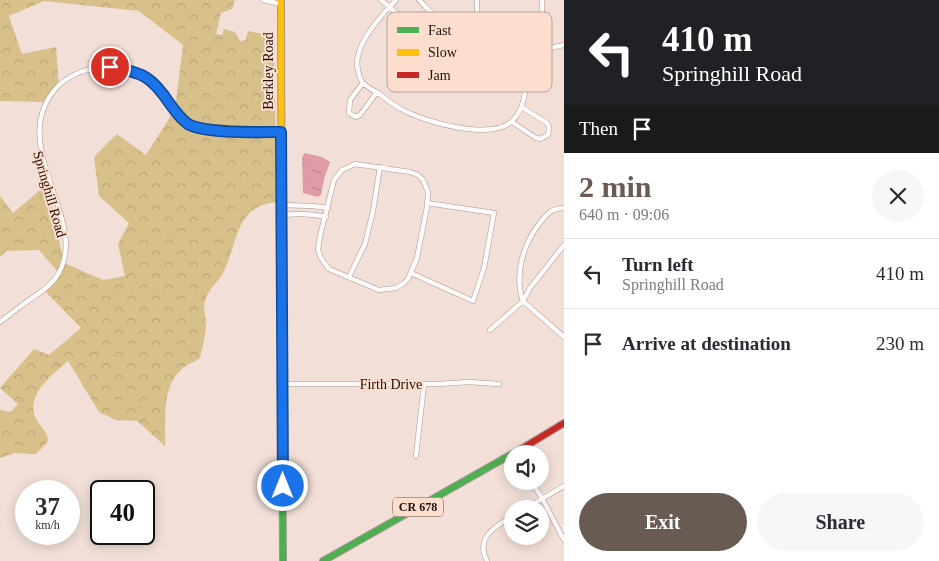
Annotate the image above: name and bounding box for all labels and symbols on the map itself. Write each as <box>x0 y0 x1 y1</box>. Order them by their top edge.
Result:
legend <box>387 12 552 92</box>
text: Fast <box>428 23 451 38</box>
street label: Berkley Road <box>261 32 276 110</box>
text: Slow <box>428 45 458 60</box>
pin <box>89 46 131 88</box>
text: Jam <box>428 68 451 83</box>
street label: Springhill Road <box>30 149 69 239</box>
street label: Firth Drive <box>360 377 422 392</box>
position arrow <box>256 459 308 511</box>
speed limit sign: 40 <box>90 480 155 545</box>
road number: CR 678 <box>393 498 443 516</box>

